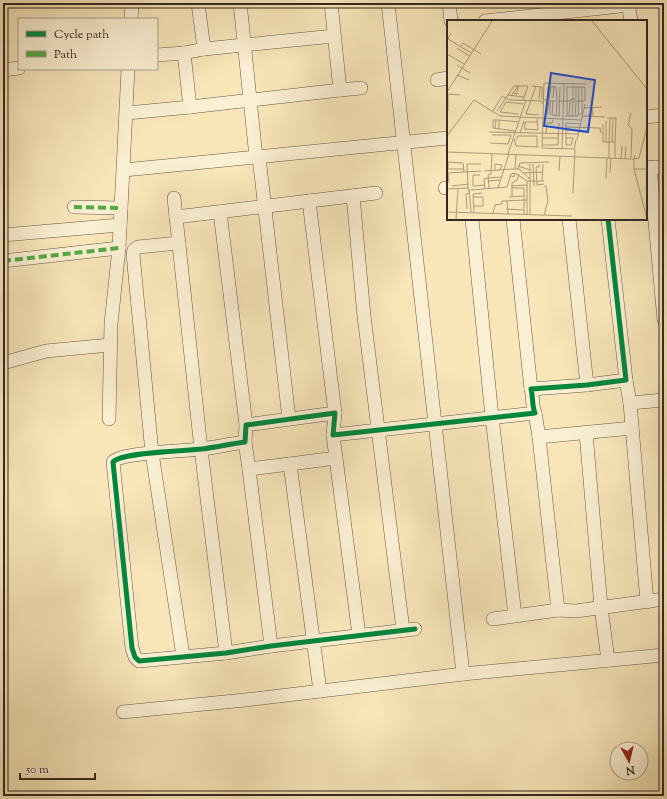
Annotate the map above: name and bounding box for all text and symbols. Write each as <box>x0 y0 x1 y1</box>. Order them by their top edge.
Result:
legend <box>18 18 158 70</box>
inset map <box>447 20 647 220</box>
text: Cycle path <box>54 26 109 44</box>
text: Path <box>54 46 77 64</box>
north arrow <box>609 741 649 781</box>
scale bar <box>20 755 95 781</box>
text: 50 m <box>25 761 49 779</box>
text: N <box>625 761 637 778</box>

